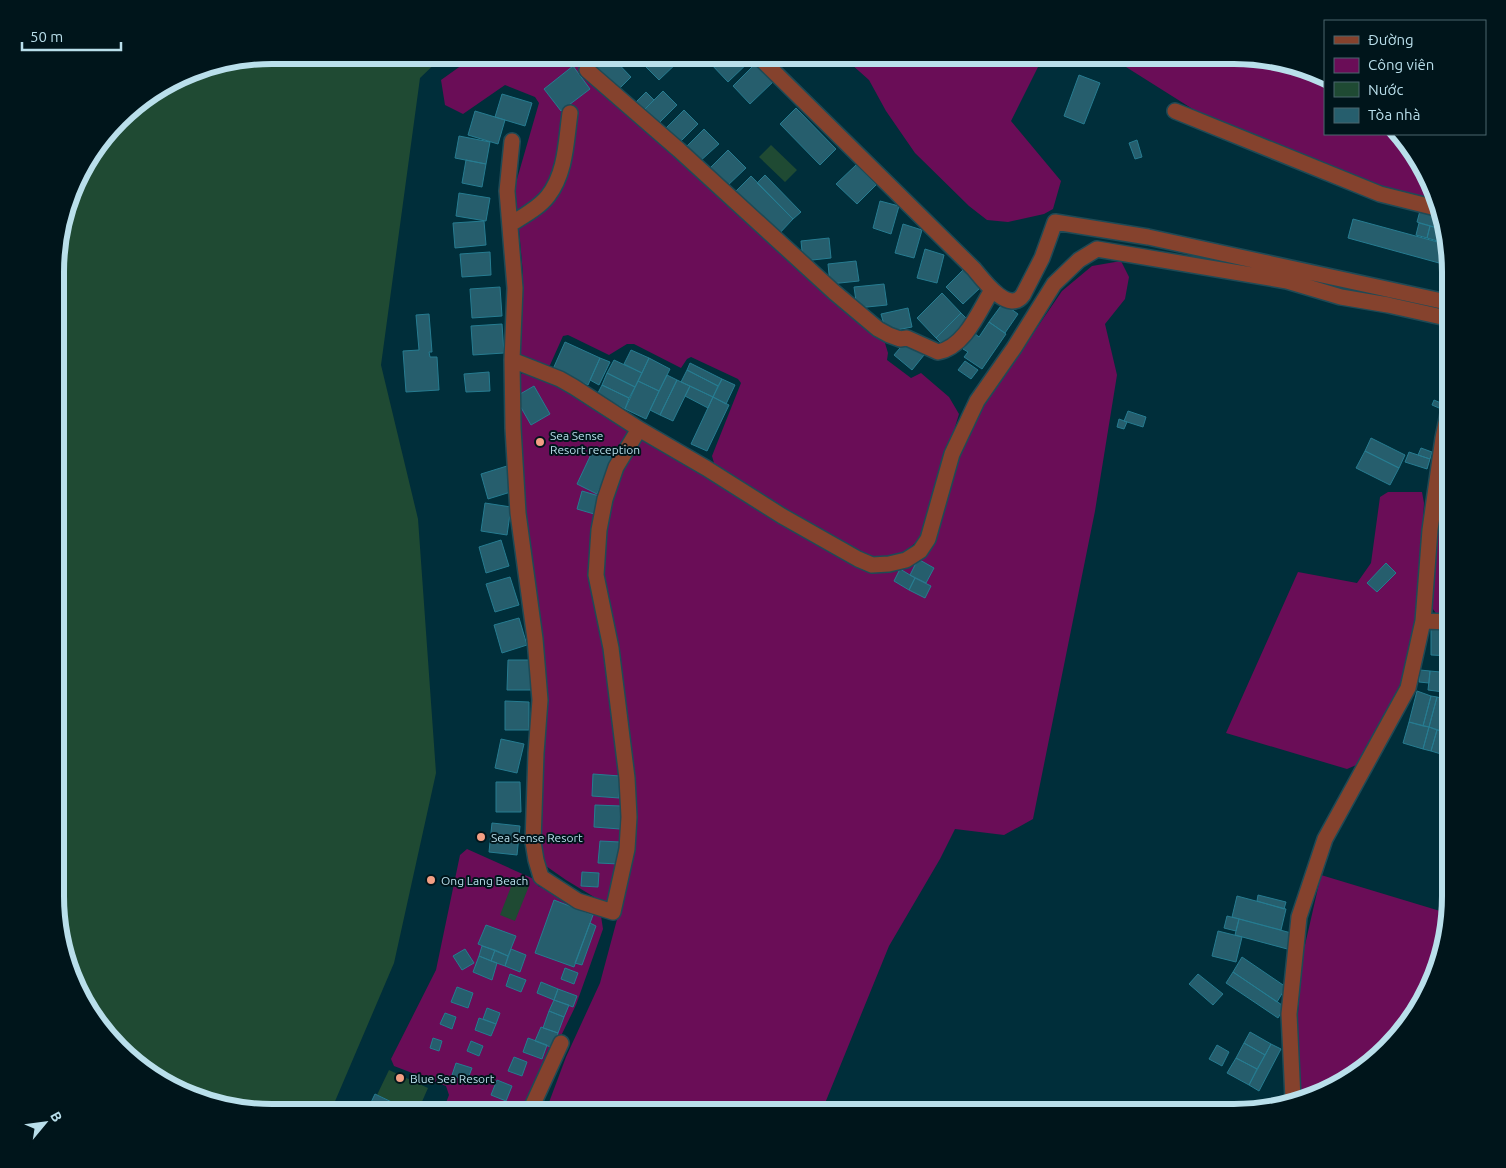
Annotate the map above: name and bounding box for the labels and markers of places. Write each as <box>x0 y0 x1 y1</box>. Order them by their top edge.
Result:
place label: Sea Sense Resort reception <box>550 429 640 456</box>
marker: Sea Sense Resort reception <box>534 436 546 448</box>
marker: Sea Sense Resort <box>475 831 487 843</box>
place label: Sea Sense Resort <box>491 831 583 844</box>
marker: Ong Lang Beach <box>425 874 437 886</box>
place label: Ong Lang Beach <box>441 874 528 887</box>
marker: Blue Sea Resort <box>394 1072 406 1084</box>
place label: Blue Sea Resort <box>410 1072 495 1085</box>

